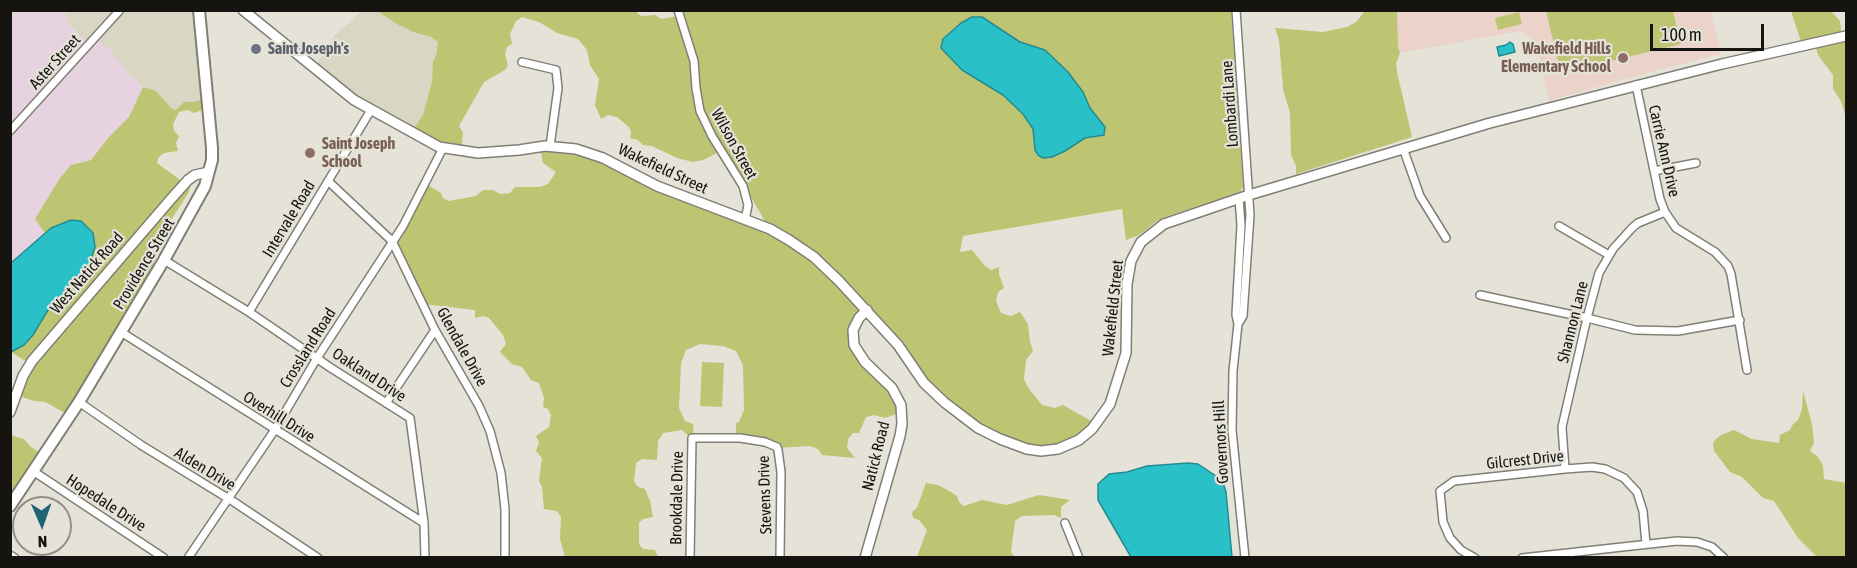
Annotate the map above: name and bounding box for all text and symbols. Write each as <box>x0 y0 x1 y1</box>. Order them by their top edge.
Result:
scale bar <box>1653 12 1767 50</box>
text: 100 m <box>1661 24 1702 45</box>
street label: Aster Street <box>25 31 85 93</box>
place label: Saint Joseph's <box>268 39 349 59</box>
place label: Wakefield Hills Elementary School <box>1501 39 1611 77</box>
marker: Saint Joseph's <box>249 42 263 56</box>
marker: Wakefield Hills Elementary School <box>1616 51 1630 65</box>
street label: Lombardi Lane <box>1217 60 1243 148</box>
street label: Carrie Ann Drive <box>1644 103 1684 199</box>
street label: Wilson Street <box>707 105 761 183</box>
place label: Saint Joseph School <box>322 134 395 172</box>
street label: Wakefield Street <box>615 140 711 198</box>
marker: Saint Joseph School <box>303 146 317 160</box>
street label: Intervale Road <box>259 177 319 261</box>
street label: Providence Street <box>109 215 179 313</box>
street label: West Natick Road <box>46 228 128 318</box>
street label: Wakefield Street <box>1098 259 1128 357</box>
street label: Shannon Lane <box>1554 279 1592 365</box>
street label: Glendale Drive <box>432 304 492 390</box>
street label: Crossland Road <box>276 305 340 391</box>
street label: Oakland Drive <box>329 344 409 406</box>
street label: Overhill Drive <box>240 387 318 447</box>
street label: Governors Hill <box>1209 400 1233 484</box>
street label: Natick Road <box>858 419 894 493</box>
street label: Alden Drive <box>171 443 239 495</box>
street label: Gilcrest Drive <box>1485 446 1565 474</box>
street label: Brookdale Drive <box>667 451 687 545</box>
street label: Stevens Drive <box>754 455 776 535</box>
street label: Hopedale Drive <box>63 470 149 536</box>
north arrow <box>12 496 72 556</box>
text: N <box>38 533 48 551</box>

